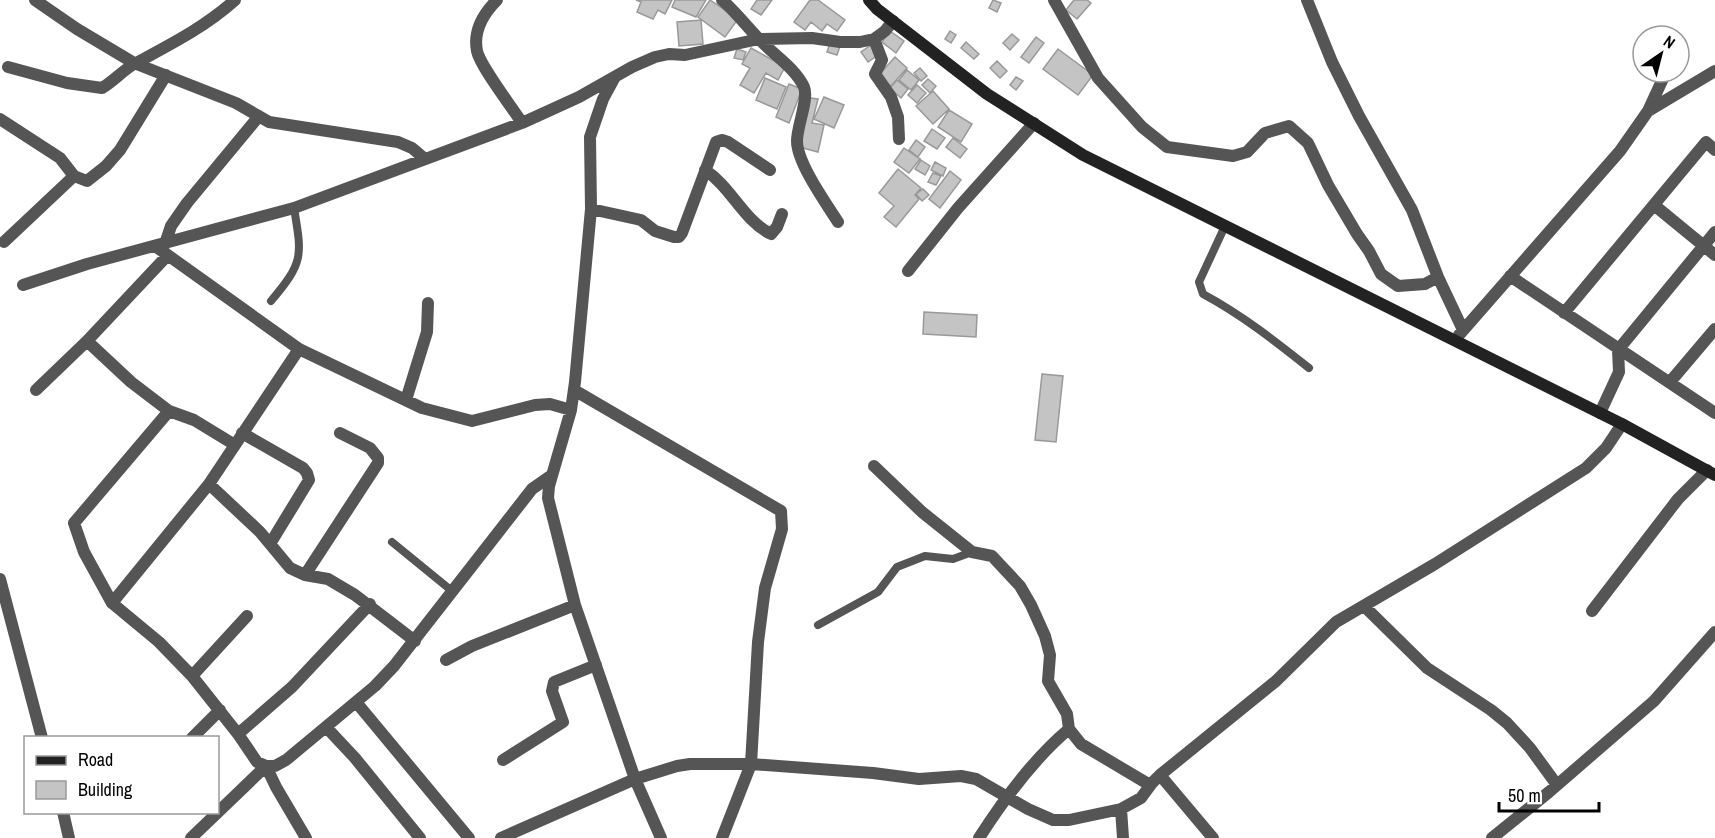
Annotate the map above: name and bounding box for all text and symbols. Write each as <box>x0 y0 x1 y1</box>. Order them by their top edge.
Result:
north arrow <box>1631 24 1691 84</box>
text: N <box>1659 30 1680 53</box>
legend <box>24 736 219 814</box>
text: Road <box>78 747 113 772</box>
scale bar <box>1499 775 1600 813</box>
text: Building <box>78 777 133 802</box>
text: 50 m <box>1508 783 1541 808</box>

